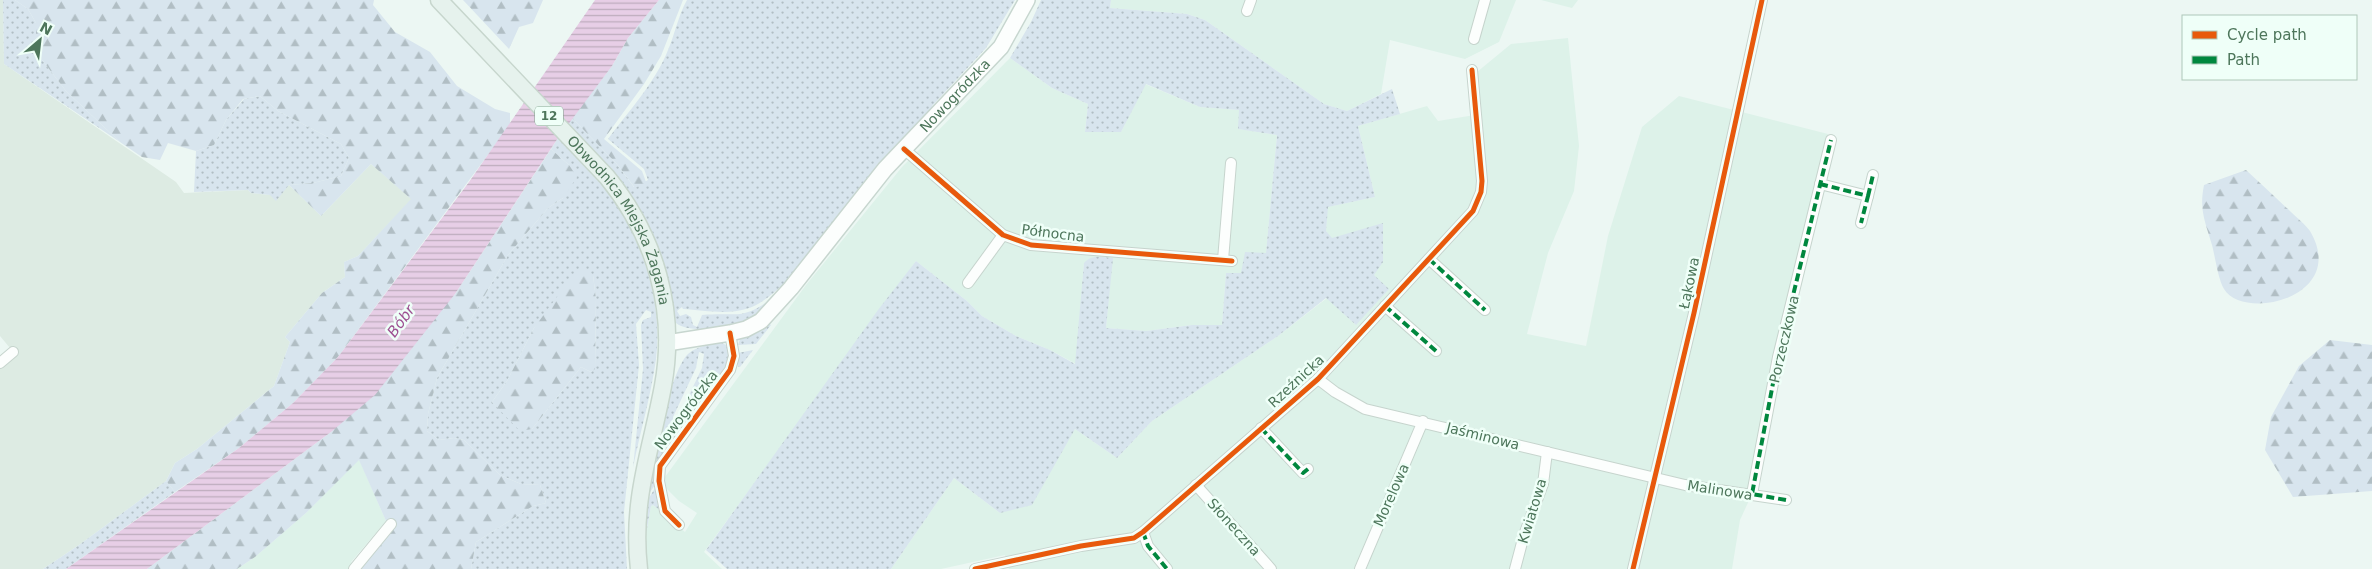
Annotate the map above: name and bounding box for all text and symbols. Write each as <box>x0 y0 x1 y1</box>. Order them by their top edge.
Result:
north arrow <box>15 15 65 65</box>
legend <box>2182 15 2357 80</box>
text: N <box>37 19 55 38</box>
text: Cycle path <box>2227 26 2307 44</box>
text: Path <box>2227 51 2260 69</box>
street label: Nowogródzka <box>916 56 993 135</box>
road number: 12 <box>535 106 563 125</box>
street label: Obwodnica Miejska Żagania <box>564 132 672 306</box>
street label: Północna <box>1021 221 1085 245</box>
street label: Łąkowa <box>1675 256 1702 311</box>
street label: Porzeczkowa <box>1766 294 1802 384</box>
water label: Bóbr <box>383 301 419 341</box>
street label: Rzeźnicka <box>1265 351 1327 411</box>
street label: Nowogródzka <box>651 367 721 453</box>
street label: Jaśminowa <box>1444 419 1521 453</box>
street label: Morelowa <box>1370 461 1412 529</box>
street label: Kwiatowa <box>1515 477 1549 545</box>
street label: Malinowa <box>1686 477 1754 503</box>
street label: Słoneczna <box>1204 495 1264 559</box>

